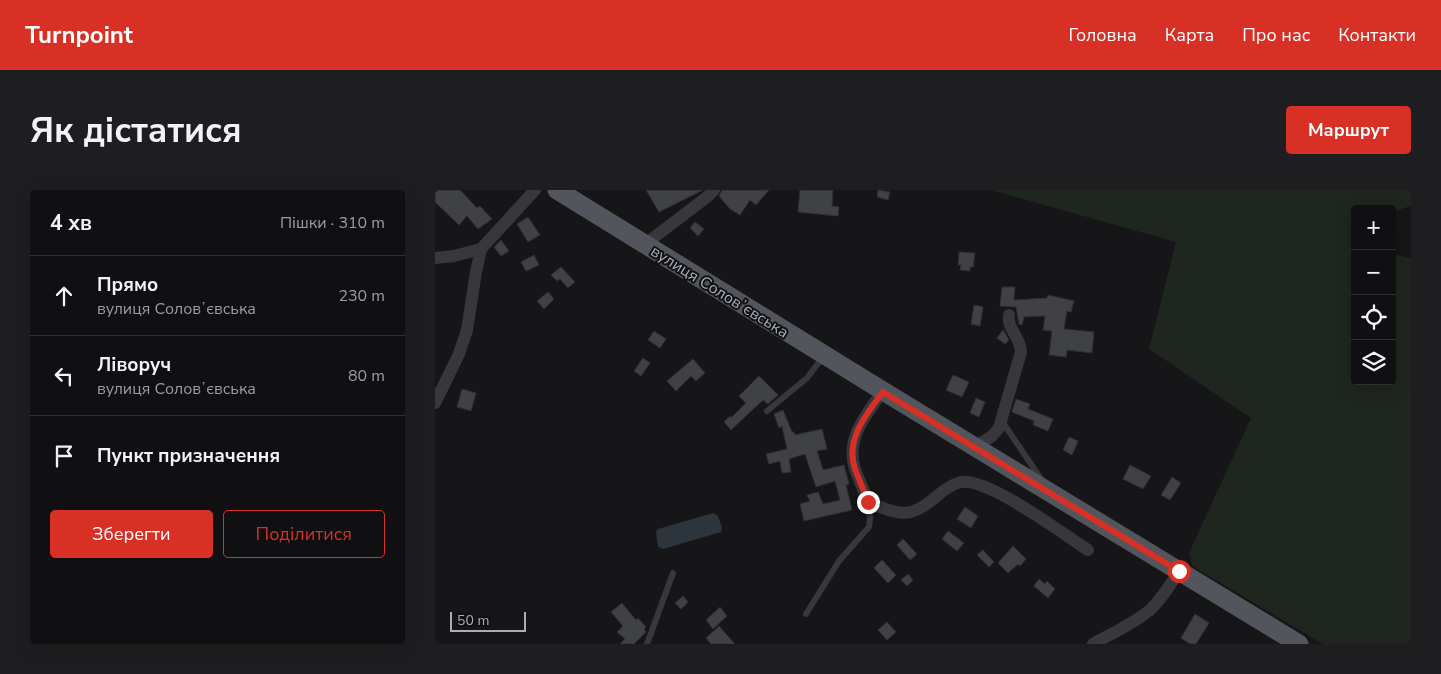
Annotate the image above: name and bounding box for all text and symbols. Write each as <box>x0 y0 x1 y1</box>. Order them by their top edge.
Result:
text: Turnpoint <box>25 19 133 51</box>
text: Головна <box>1068 23 1137 47</box>
text: Карта <box>1165 23 1214 47</box>
text: Про нас <box>1242 23 1310 47</box>
text: Контакти <box>1338 23 1416 47</box>
button: Маршрут <box>1286 106 1411 154</box>
text: Як дістатися <box>30 107 242 154</box>
map controls <box>1351 205 1396 385</box>
button: + <box>1351 205 1396 250</box>
text: 4 хв <box>50 209 92 237</box>
text: Пішки · 310 m <box>280 212 385 234</box>
street label: вулиця Соловʼєвська <box>646 240 793 343</box>
button: − <box>1351 250 1396 295</box>
text: Прямо <box>97 272 158 298</box>
icon: ahead <box>50 282 78 310</box>
text: 230 m <box>338 285 385 307</box>
button: locate <box>1351 295 1396 340</box>
text: вулиця Соловʼєвська <box>97 298 256 320</box>
button: layers <box>1351 340 1396 385</box>
text: Ліворуч <box>97 352 171 378</box>
icon: left <box>50 362 78 390</box>
text: 80 m <box>348 365 385 387</box>
text: вулиця Соловʼєвська <box>97 378 256 400</box>
icon: arrive <box>50 442 78 470</box>
text: Пункт призначення <box>97 443 280 469</box>
route end <box>857 491 880 514</box>
button: Зберегти <box>50 510 213 558</box>
button: Поділитися <box>223 510 385 558</box>
route start <box>1168 560 1191 583</box>
scale bar <box>450 609 526 632</box>
text: 50 m <box>457 611 489 630</box>

